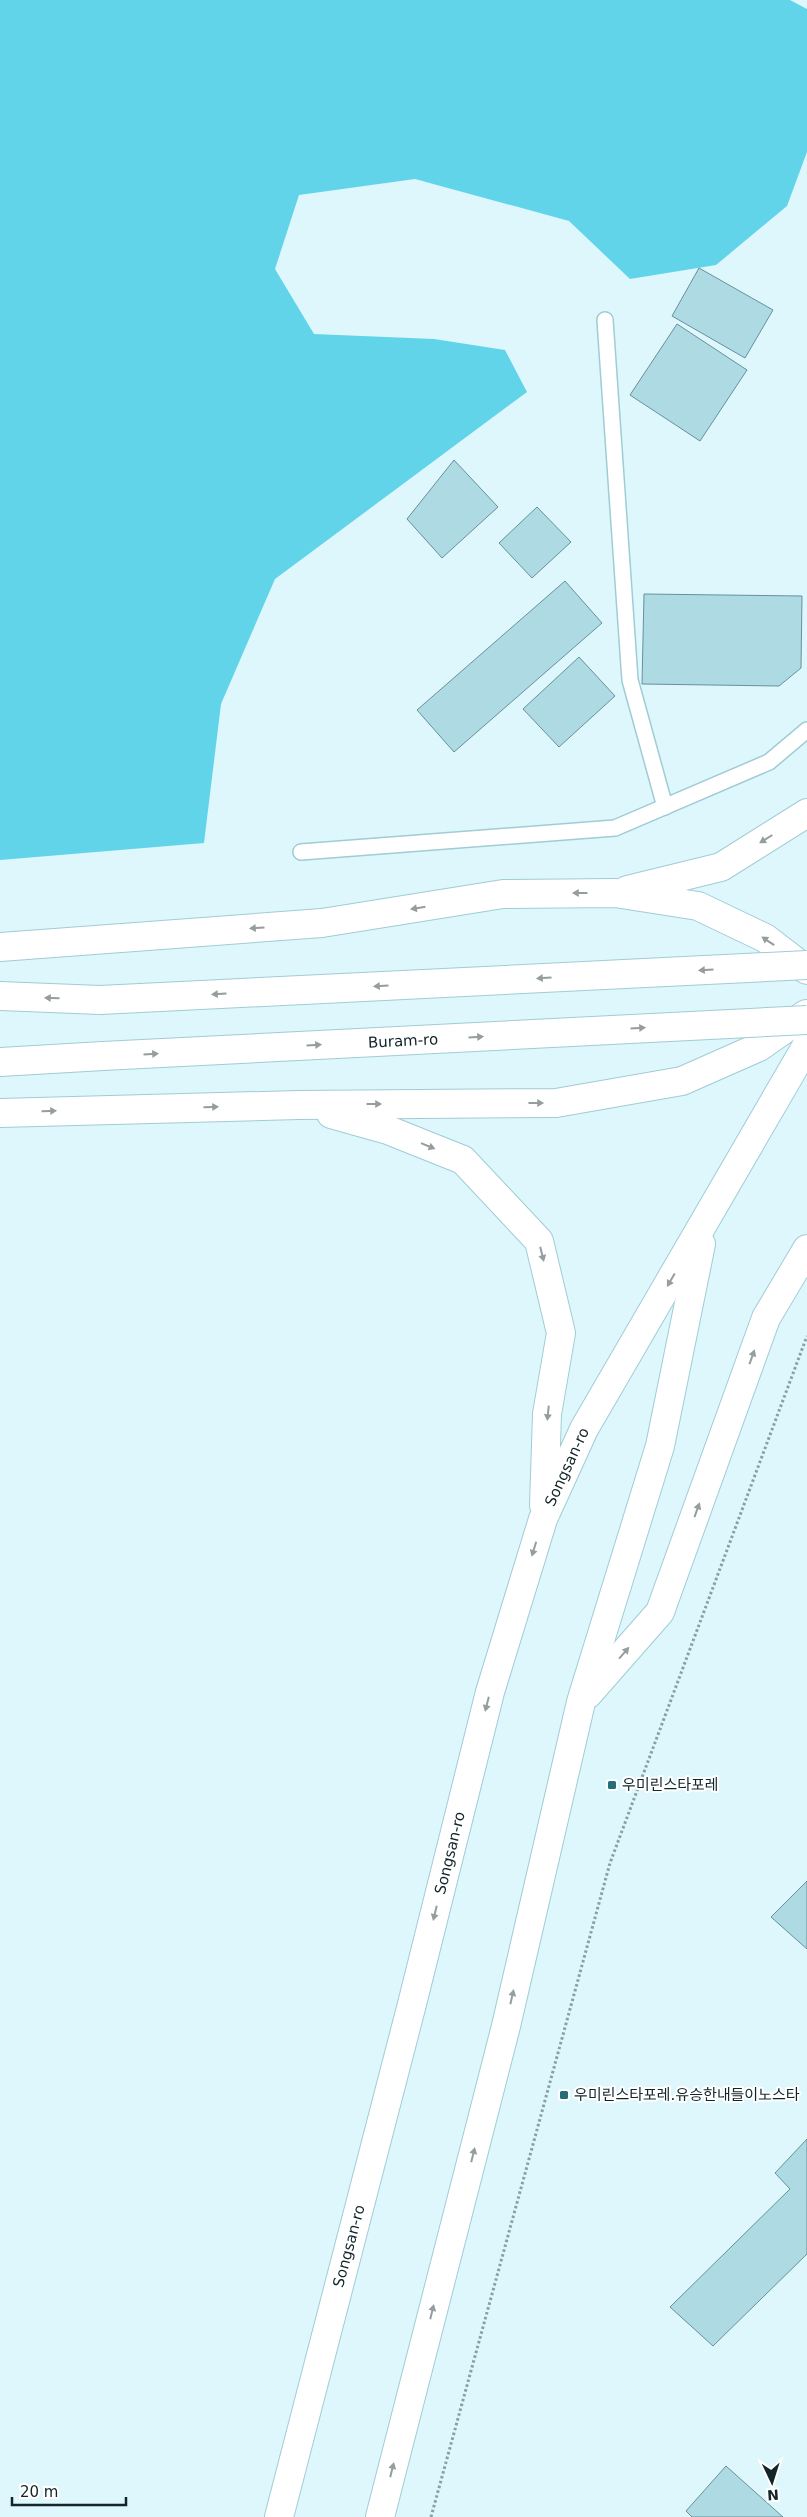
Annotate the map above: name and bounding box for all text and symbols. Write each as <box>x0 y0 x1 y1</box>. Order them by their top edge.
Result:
one-way arrow <box>759 834 772 844</box>
one-way arrow <box>571 889 587 897</box>
one-way arrow <box>410 904 426 912</box>
one-way arrow <box>249 924 265 932</box>
one-way arrow <box>761 936 774 946</box>
one-way arrow <box>698 966 714 974</box>
one-way arrow <box>535 974 551 982</box>
one-way arrow <box>373 982 389 990</box>
one-way arrow <box>211 991 227 999</box>
one-way arrow <box>43 994 59 1002</box>
one-way arrow <box>631 1024 647 1032</box>
street label: Buram-ro <box>367 1030 439 1052</box>
one-way arrow <box>468 1032 484 1040</box>
one-way arrow <box>306 1041 322 1049</box>
one-way arrow <box>144 1049 160 1057</box>
one-way arrow <box>528 1099 544 1107</box>
one-way arrow <box>366 1100 382 1108</box>
one-way arrow <box>203 1103 219 1111</box>
one-way arrow <box>41 1107 57 1115</box>
one-way arrow <box>421 1142 436 1150</box>
one-way arrow <box>538 1247 546 1262</box>
one-way arrow <box>667 1274 676 1287</box>
one-way arrow <box>748 1349 756 1364</box>
one-way arrow <box>544 1405 552 1421</box>
street label: Songsan-ro <box>541 1425 593 1509</box>
one-way arrow <box>693 1502 701 1517</box>
one-way arrow <box>529 1541 537 1556</box>
one-way arrow <box>618 1647 630 1659</box>
one-way arrow <box>483 1697 491 1712</box>
place label: 우미린스타포레 <box>622 1776 719 1794</box>
marker: 우미린스타포레 <box>606 1779 618 1791</box>
street label: Songsan-ro <box>431 1810 469 1896</box>
one-way arrow <box>431 1905 439 1920</box>
one-way arrow <box>508 1990 516 2005</box>
place label: 우미린스타포레.유승한내들이노스타 <box>574 2086 800 2104</box>
marker: 우미린스타포레.유승한내들이노스타 <box>558 2089 570 2101</box>
one-way arrow <box>469 2147 477 2163</box>
street label: Songsan-ro <box>329 2203 369 2289</box>
one-way arrow <box>428 2305 436 2320</box>
north arrow <box>747 2457 797 2507</box>
one-way arrow <box>388 2462 396 2477</box>
scale bar <box>12 2474 126 2506</box>
text: 20 m <box>20 2483 58 2501</box>
text: N <box>767 2487 779 2503</box>

